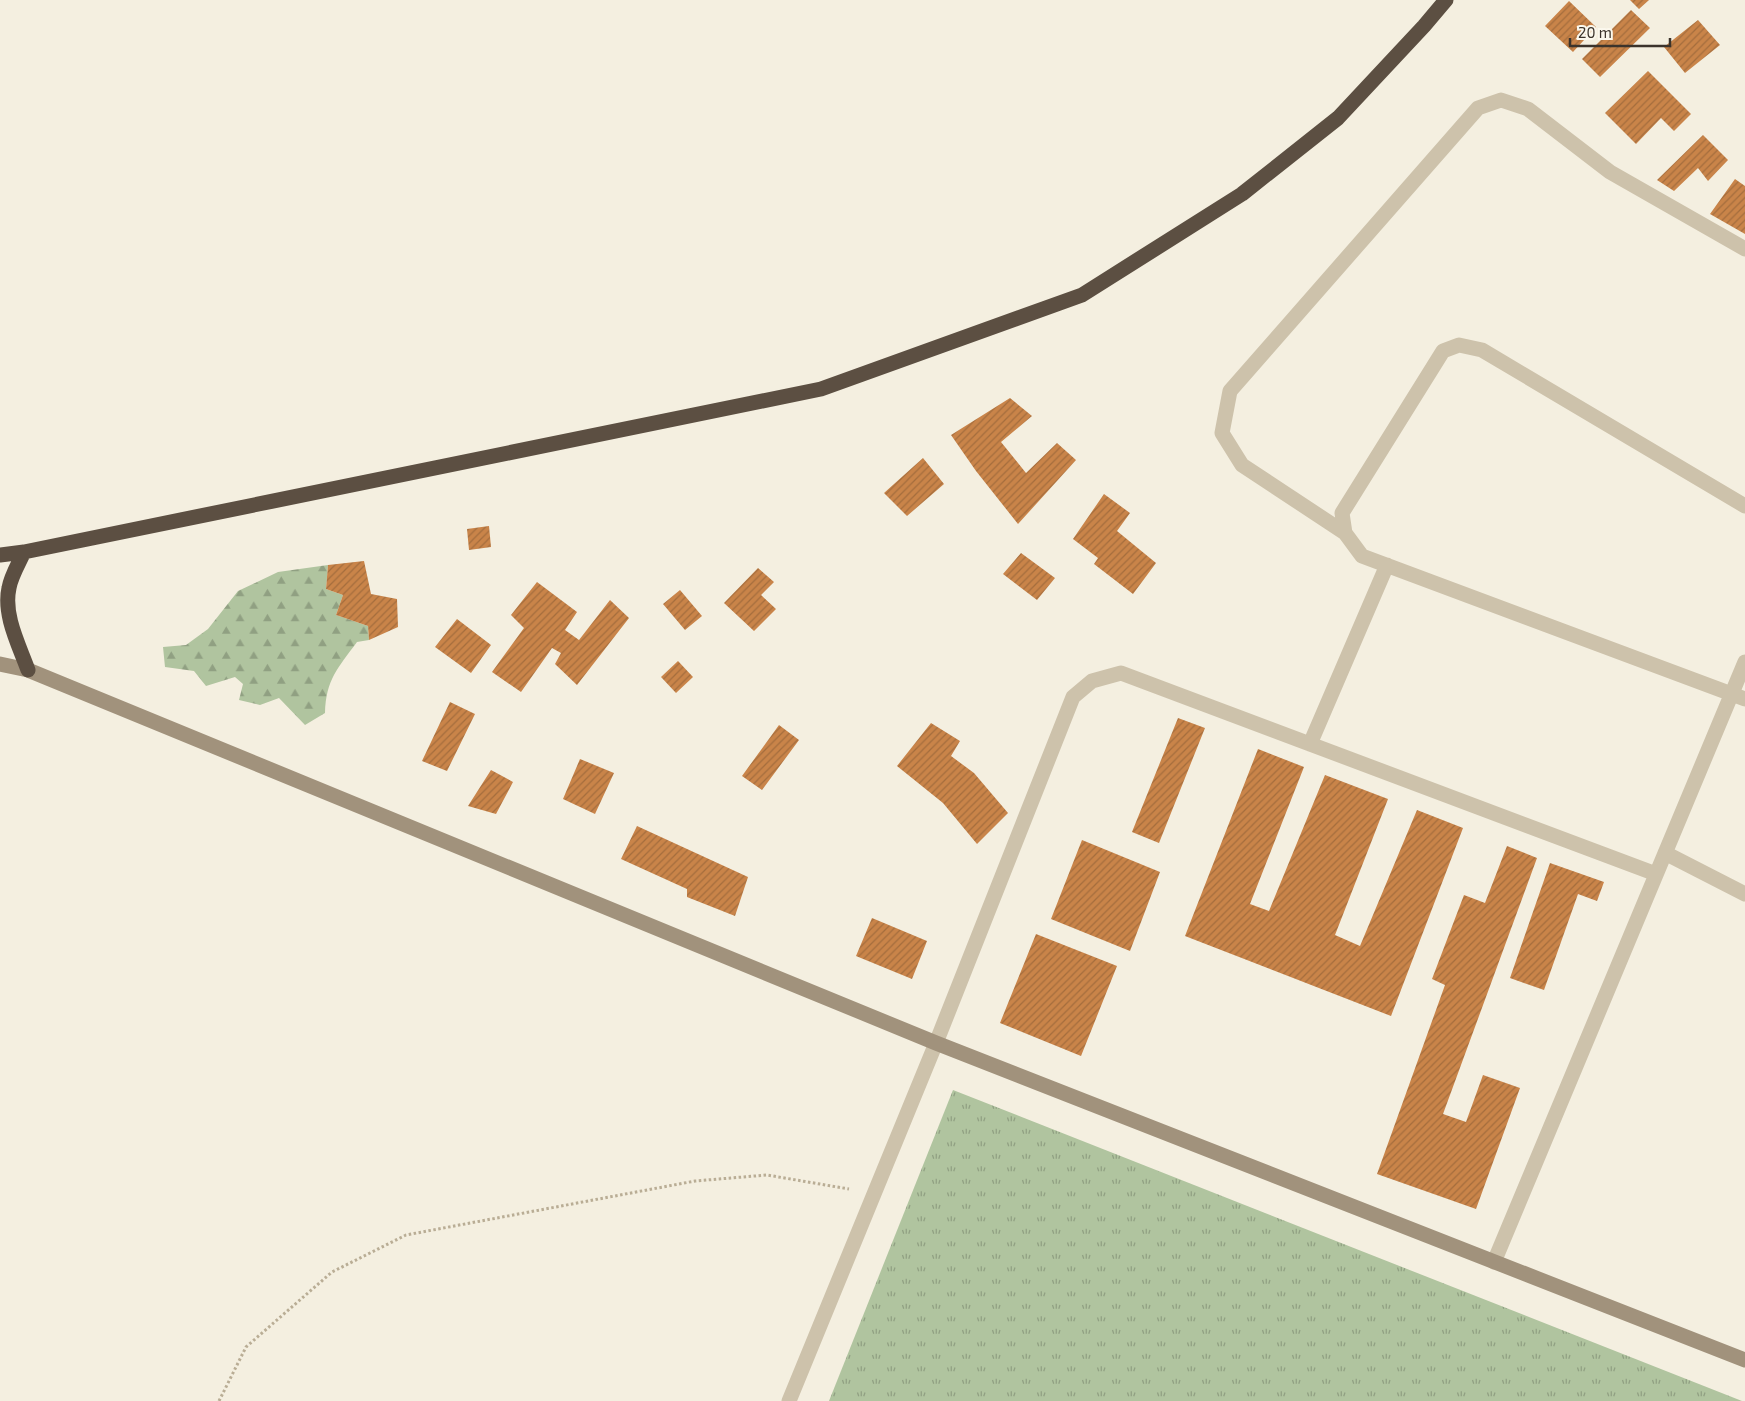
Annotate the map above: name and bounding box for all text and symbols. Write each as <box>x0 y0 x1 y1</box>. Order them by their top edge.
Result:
scale bar <box>1570 15 1670 47</box>
text: 20 m <box>1578 23 1612 41</box>

